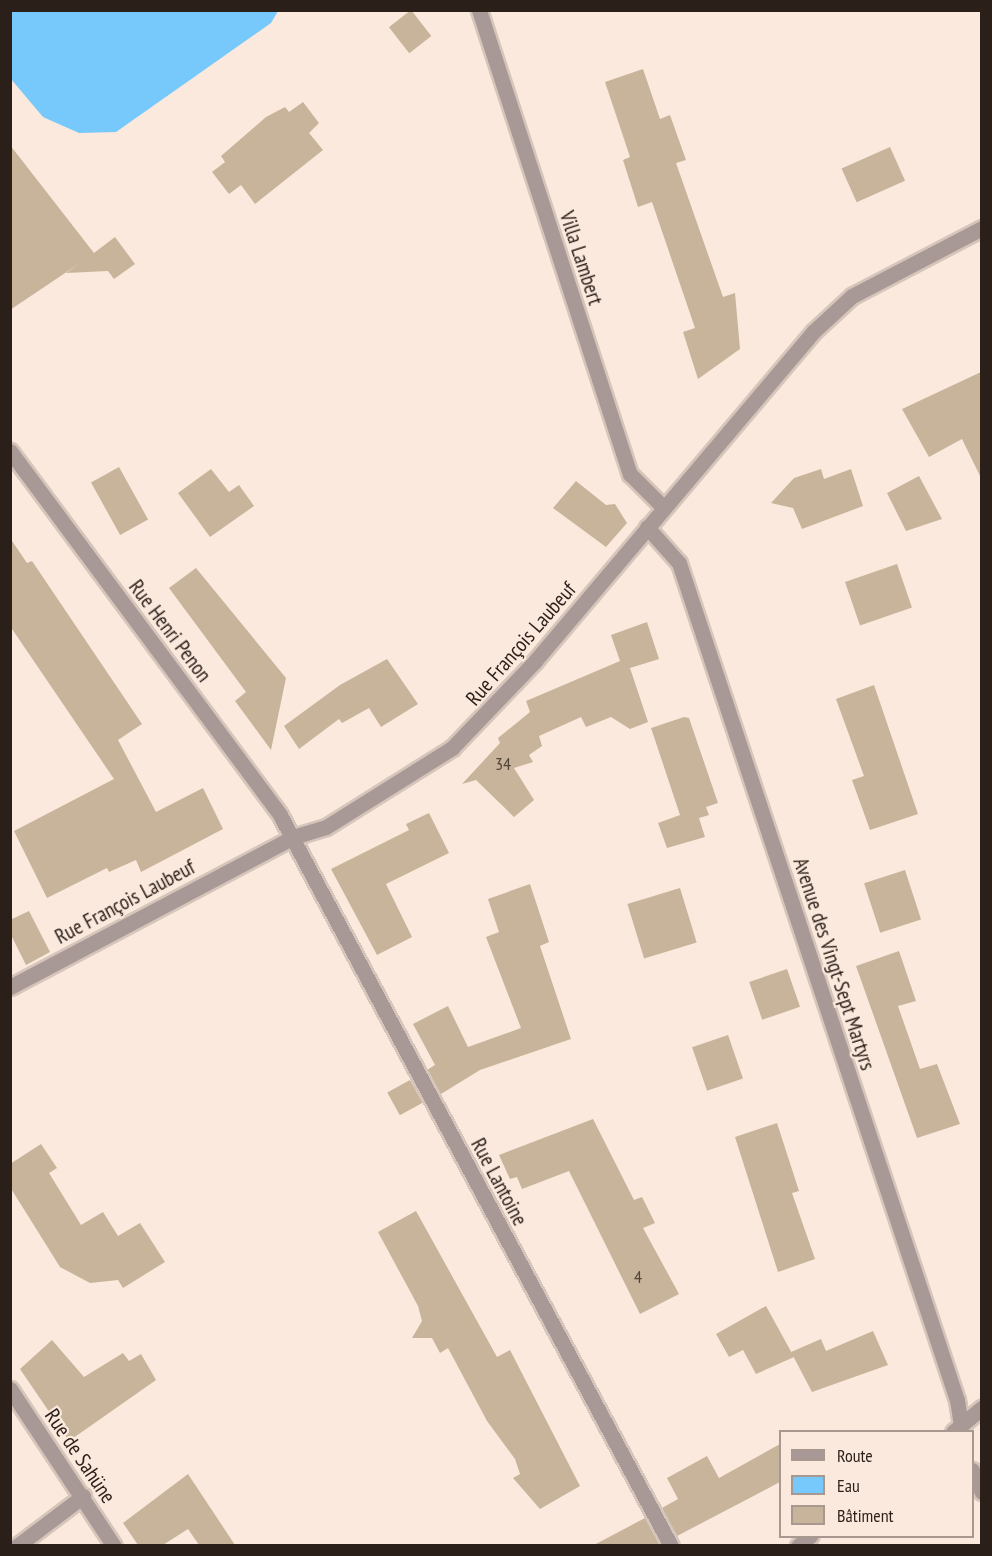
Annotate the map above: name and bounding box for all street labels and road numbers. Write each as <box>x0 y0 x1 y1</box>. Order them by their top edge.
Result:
street label: Villa Lambert <box>554 208 608 308</box>
street label: Rue Henri Penon <box>123 575 217 687</box>
street label: Rue François Laubeuf <box>461 577 581 711</box>
street label: Avenue des Vingt-Sept Martyrs <box>788 854 880 1074</box>
street label: Rue François Laubeuf <box>51 855 199 949</box>
street label: Rue Lantoine <box>465 1134 533 1230</box>
street label: Rue de Sahüne <box>39 1404 121 1508</box>

